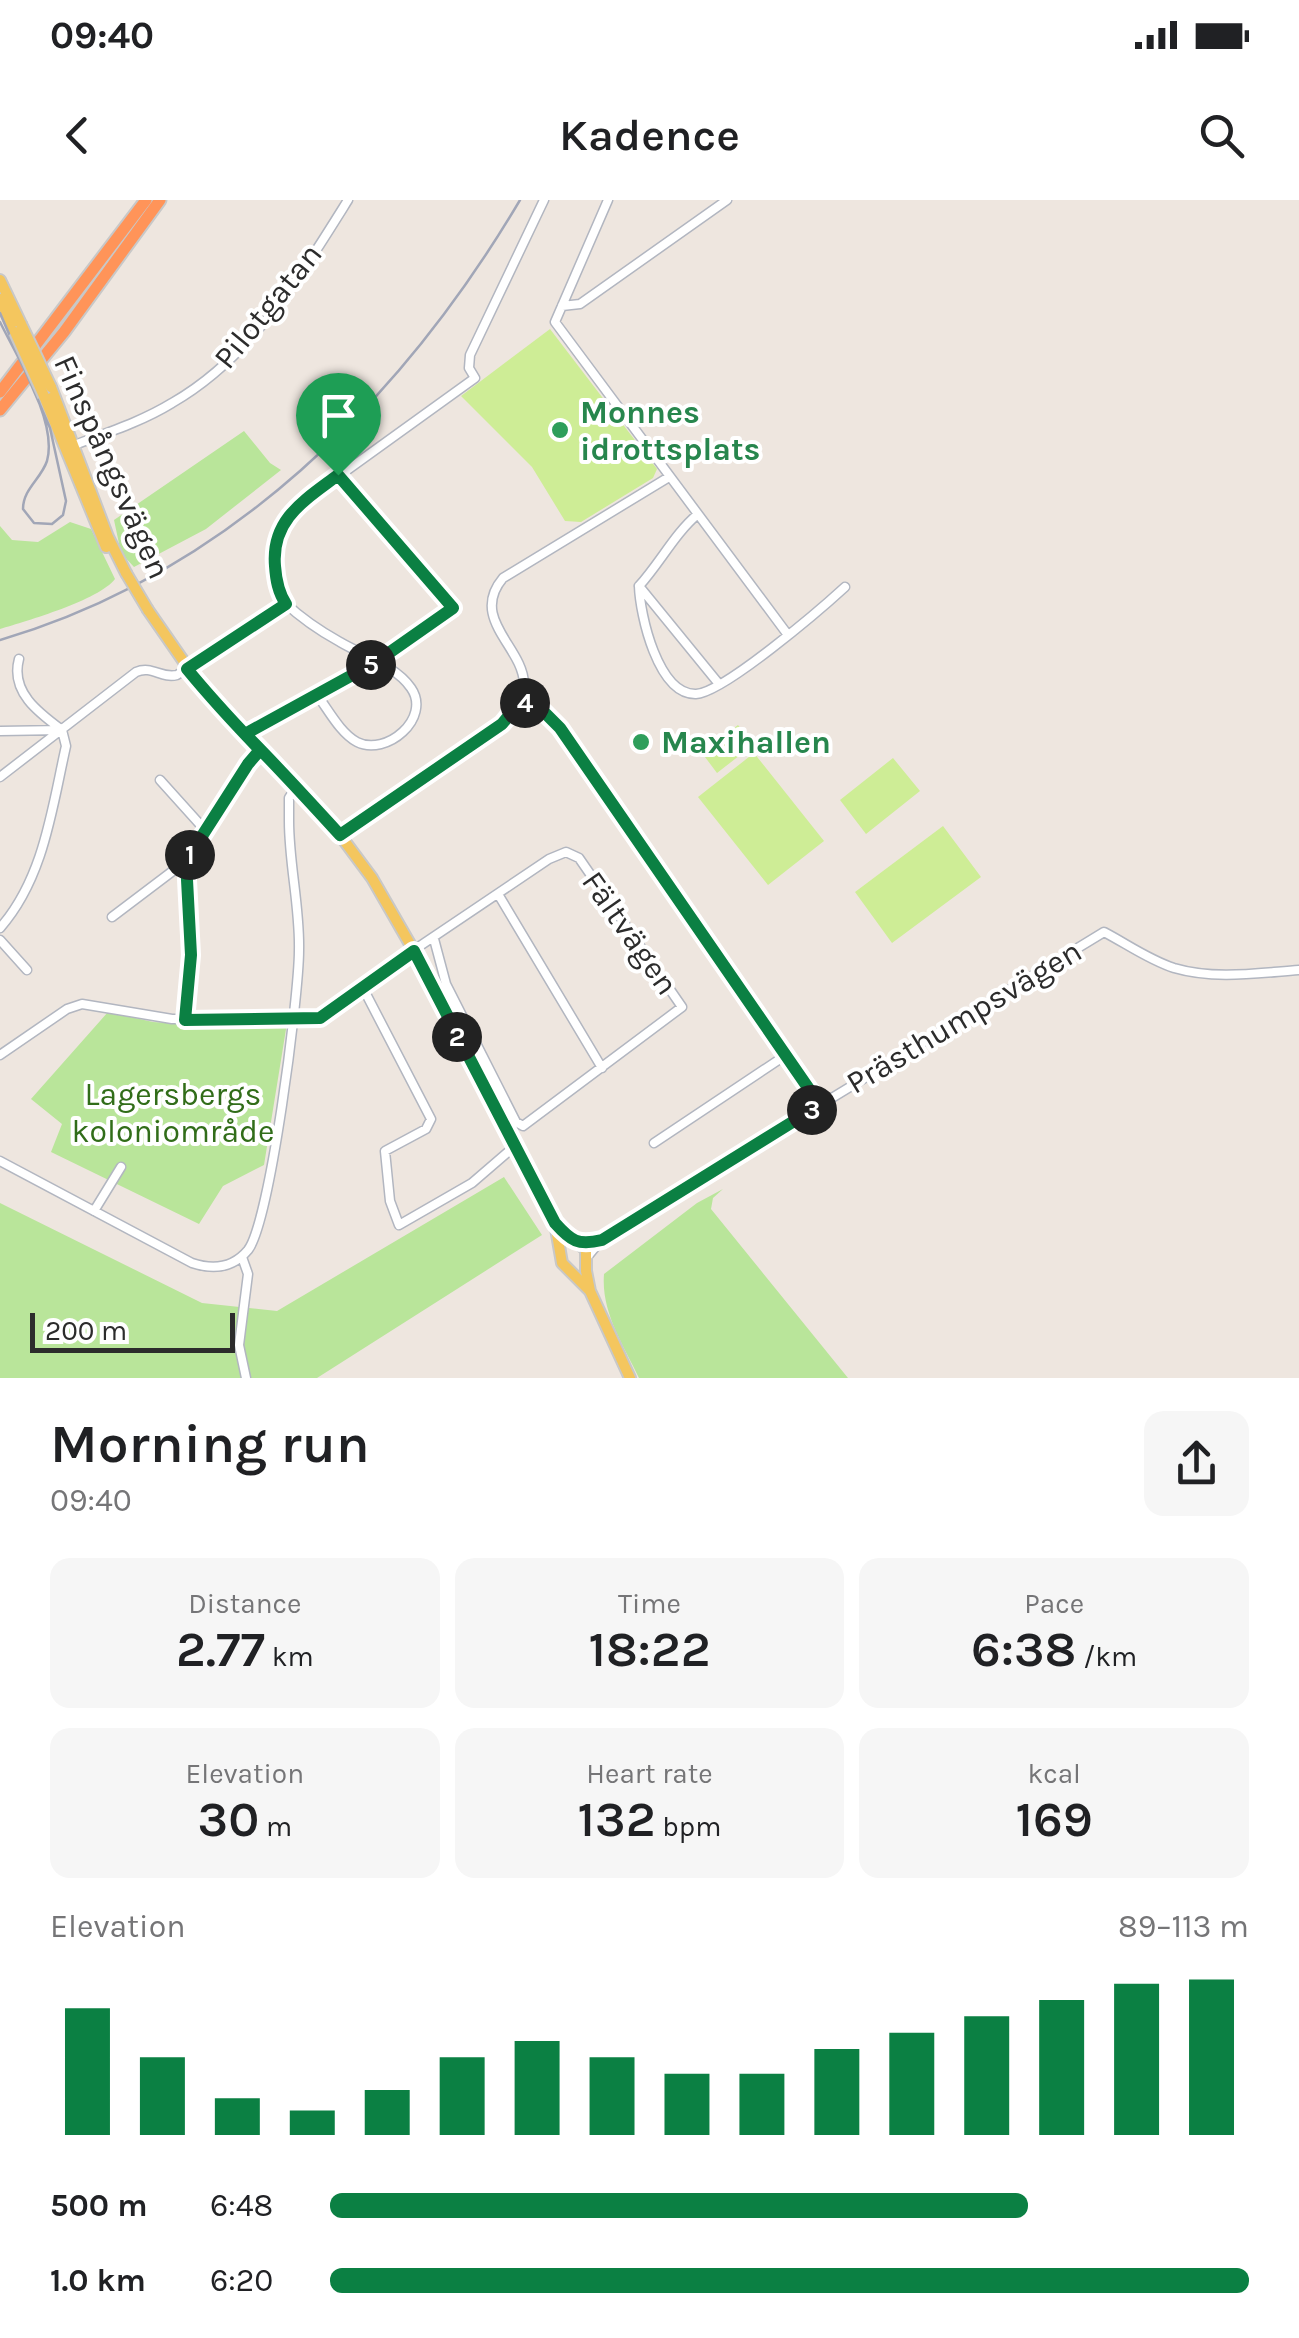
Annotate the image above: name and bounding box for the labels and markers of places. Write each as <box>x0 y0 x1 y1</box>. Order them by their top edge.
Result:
pin <box>296 373 381 476</box>
place label: Monnes idrottsplats <box>580 394 760 468</box>
marker: Monnes idrottsplats <box>549 419 571 441</box>
pin: 5 <box>346 640 396 690</box>
pin: 4 <box>500 678 550 728</box>
place label: Maxihallen <box>661 724 831 761</box>
marker: Maxihallen <box>630 731 652 753</box>
pin: 1 <box>165 830 215 880</box>
pin: 2 <box>432 1012 482 1062</box>
pin: 3 <box>787 1085 837 1135</box>

